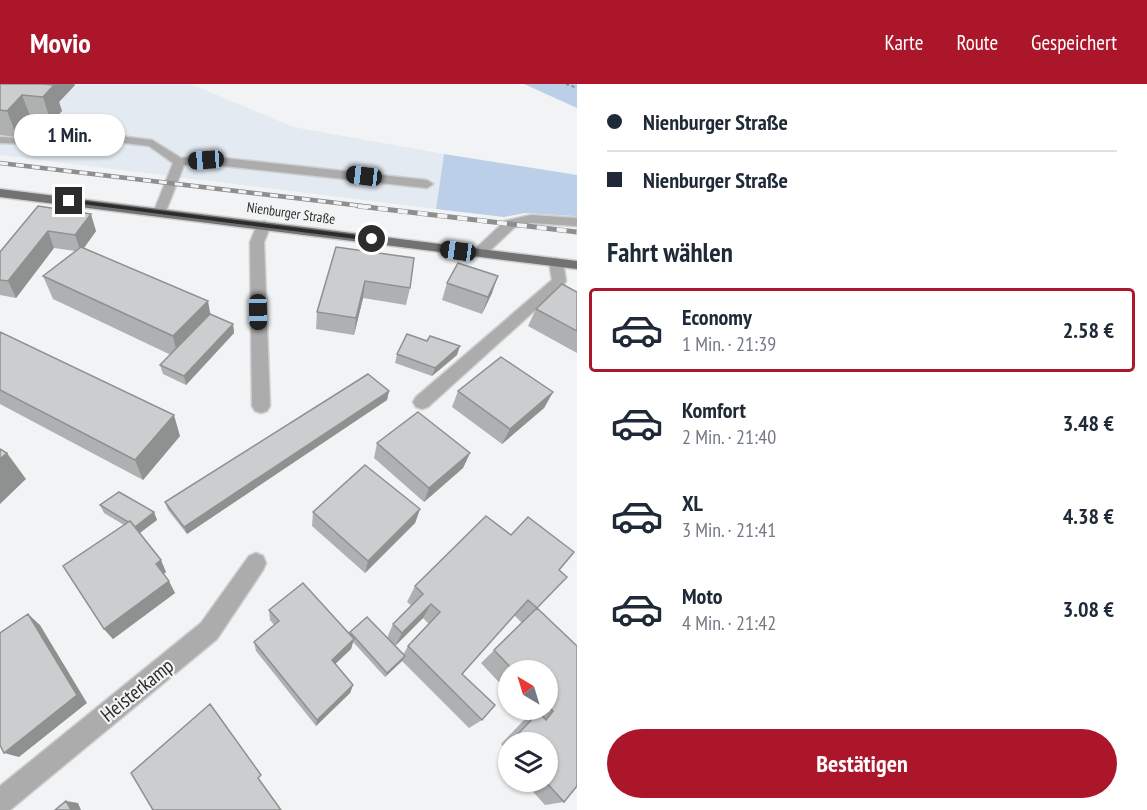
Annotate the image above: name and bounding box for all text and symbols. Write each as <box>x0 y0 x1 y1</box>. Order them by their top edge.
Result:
text: Movio <box>30 24 91 61</box>
text: Karte <box>885 29 923 56</box>
text: Route <box>956 29 998 56</box>
text: Gespeichert <box>1031 29 1117 56</box>
text: Nienburger Straße <box>643 108 788 136</box>
callout: 1 Min. <box>14 114 124 156</box>
text: 1 Min. <box>47 122 92 148</box>
car <box>187 150 225 170</box>
car <box>345 165 383 187</box>
text: Nienburger Straße <box>643 166 788 194</box>
route end <box>55 187 82 214</box>
street label: Nienburger Straße <box>246 198 337 228</box>
route start <box>358 225 385 252</box>
text: Fahrt wählen <box>607 235 733 269</box>
car <box>439 240 477 262</box>
car <box>249 294 267 330</box>
icon: car <box>610 303 664 357</box>
text: Economy <box>682 303 752 331</box>
text: 2.58 € <box>1063 316 1114 344</box>
text: 1 Min. · 21:39 <box>682 331 776 357</box>
icon: car <box>610 396 664 450</box>
text: Komfort <box>682 396 746 424</box>
text: 3.48 € <box>1063 409 1114 437</box>
text: 2 Min. · 21:40 <box>682 424 776 450</box>
icon: car <box>610 489 664 543</box>
text: XL <box>682 489 703 517</box>
text: 4.38 € <box>1063 502 1114 530</box>
text: 3 Min. · 21:41 <box>682 517 776 543</box>
icon: car <box>610 582 664 636</box>
text: Moto <box>682 582 723 610</box>
text: 3.08 € <box>1063 595 1114 623</box>
text: 4 Min. · 21:42 <box>682 610 776 636</box>
street label: Heisterkamp <box>95 653 179 727</box>
north arrow <box>498 660 558 720</box>
map controls <box>498 660 558 792</box>
button: Bestätigen <box>607 729 1117 798</box>
button: layers <box>498 732 558 792</box>

